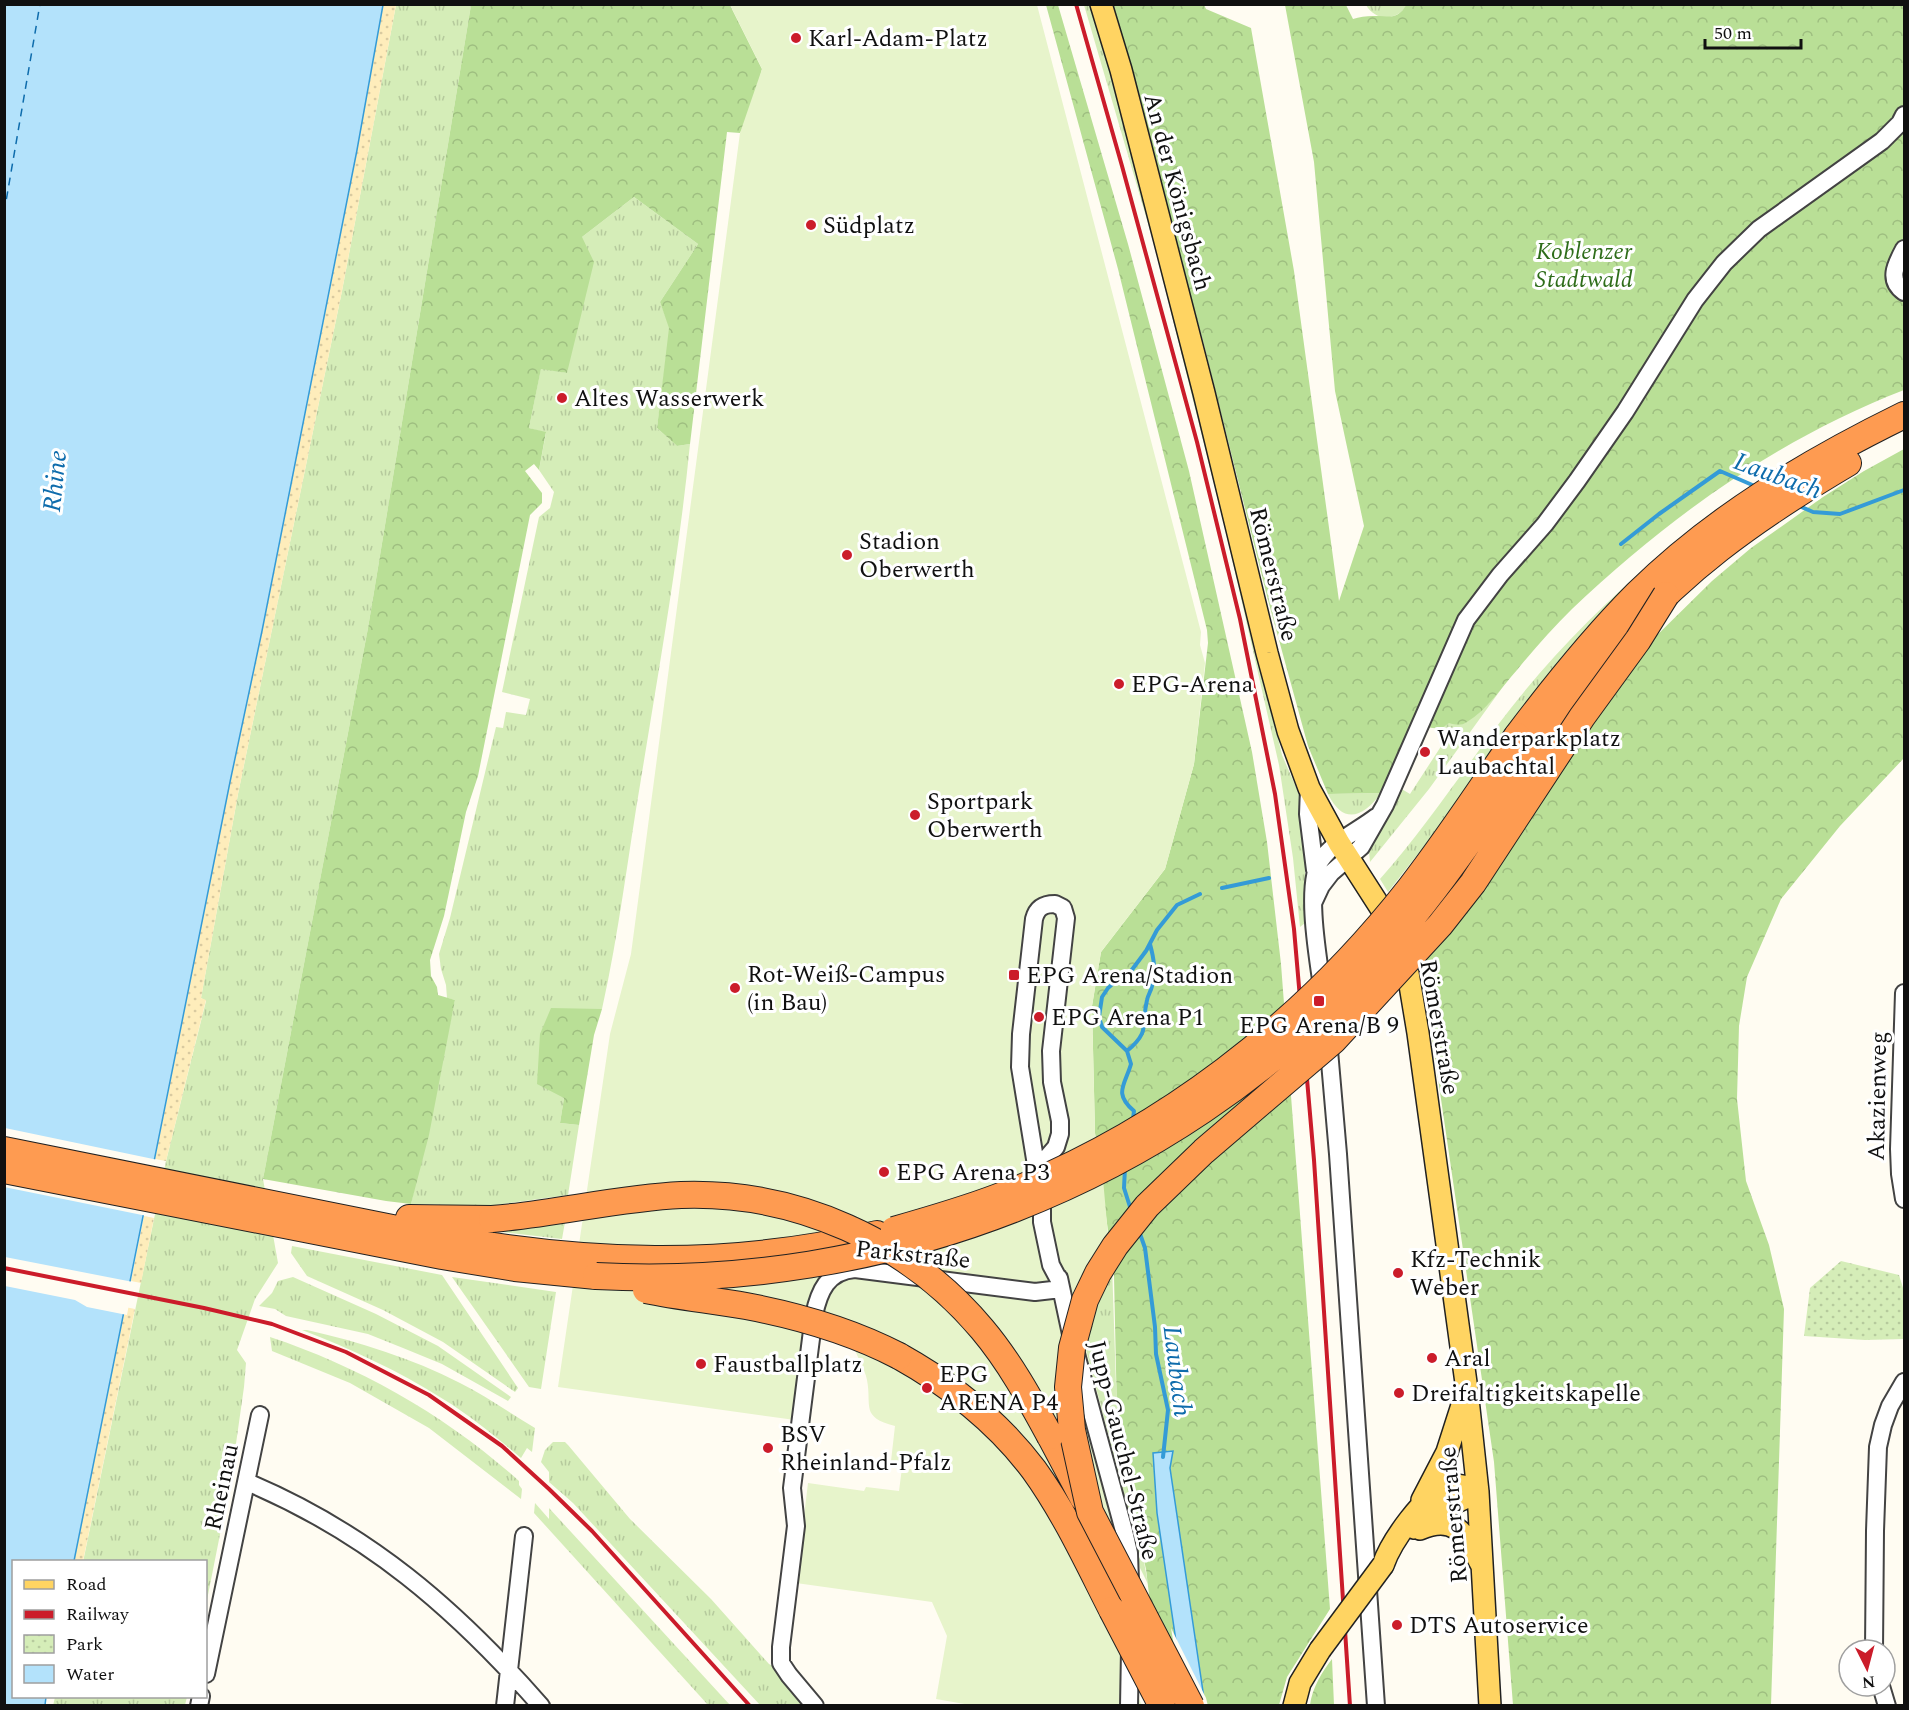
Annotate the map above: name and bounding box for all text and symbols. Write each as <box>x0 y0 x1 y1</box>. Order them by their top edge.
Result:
scale bar <box>1705 12 1801 50</box>
text: 50 m <box>1714 20 1752 47</box>
place label: Karl-Adam-Platz <box>808 21 988 57</box>
marker: Karl-Adam-Platz <box>789 31 803 45</box>
street label: An der Königsbach <box>1133 89 1221 295</box>
place label: Südplatz <box>823 208 915 244</box>
marker: Südplatz <box>804 218 818 232</box>
park label: Koblenzer Stadtwald <box>1535 234 1633 298</box>
place label: Altes Wasserwerk <box>574 381 764 417</box>
marker: Altes Wasserwerk <box>555 391 569 405</box>
water label: Laubach <box>1728 441 1828 510</box>
water label: Rhine <box>32 448 78 514</box>
street label: Römerstraße <box>1239 503 1307 645</box>
place label: Stadion Oberwerth <box>859 524 975 588</box>
marker: Stadion Oberwerth <box>840 548 854 562</box>
place label: EPG-Arena <box>1131 667 1254 703</box>
marker: EPG-Arena <box>1112 677 1126 691</box>
place label: Wanderparkplatz Laubachtal <box>1437 721 1621 785</box>
marker: Wanderparkplatz Laubachtal <box>1418 745 1432 759</box>
place label: Sportpark Oberwerth <box>927 784 1043 848</box>
marker: Sportpark Oberwerth <box>908 808 922 822</box>
place label: Rot-Weiß-Campus (in Bau) <box>747 957 945 1021</box>
street label: Römerstraße <box>1409 957 1469 1098</box>
place label: EPG Arena/Stadion <box>1026 958 1233 994</box>
marker: EPG Arena/Stadion <box>1007 968 1021 982</box>
marker: Rot-Weiß-Campus (in Bau) <box>728 981 742 995</box>
marker: EPG Arena/B 9 <box>1312 994 1326 1008</box>
place label: EPG Arena P1 <box>1051 1000 1204 1036</box>
place label: EPG Arena/B 9 <box>1239 1008 1399 1044</box>
marker: EPG Arena P1 <box>1032 1010 1046 1024</box>
street label: Akazienweg <box>1859 1031 1897 1161</box>
place label: EPG Arena P3 <box>896 1155 1049 1191</box>
marker: EPG Arena P3 <box>877 1165 891 1179</box>
street label: Parkstraße <box>854 1231 972 1279</box>
place label: Kfz-Technik Weber <box>1410 1242 1541 1306</box>
marker: Kfz-Technik Weber <box>1391 1266 1405 1280</box>
water label: Laubach <box>1152 1323 1202 1419</box>
street label: Jupp-Gauchel-Straße <box>1078 1337 1168 1564</box>
place label: Aral <box>1444 1341 1490 1377</box>
place label: Faustballplatz <box>713 1347 863 1383</box>
marker: Aral <box>1425 1351 1439 1365</box>
marker: Faustballplatz <box>694 1357 708 1371</box>
place label: EPG ARENA P4 <box>939 1357 1058 1421</box>
place label: Dreifaltigkeitskapelle <box>1411 1376 1641 1412</box>
marker: EPG ARENA P4 <box>920 1381 934 1395</box>
marker: Dreifaltigkeitskapelle <box>1392 1386 1406 1400</box>
place label: BSV Rheinland-Pfalz <box>780 1417 952 1481</box>
street label: Rheinau <box>195 1440 249 1534</box>
marker: BSV Rheinland-Pfalz <box>761 1441 775 1455</box>
street label: Römerstraße <box>1430 1445 1478 1585</box>
legend <box>12 1560 207 1698</box>
text: Road <box>66 1571 107 1598</box>
text: Railway <box>66 1601 130 1628</box>
place label: DTS Autoservice <box>1409 1608 1589 1644</box>
marker: DTS Autoservice <box>1390 1618 1404 1632</box>
text: Park <box>66 1631 103 1658</box>
north arrow <box>1837 1638 1897 1698</box>
text: Water <box>66 1661 114 1688</box>
text: N <box>1861 1669 1876 1695</box>

